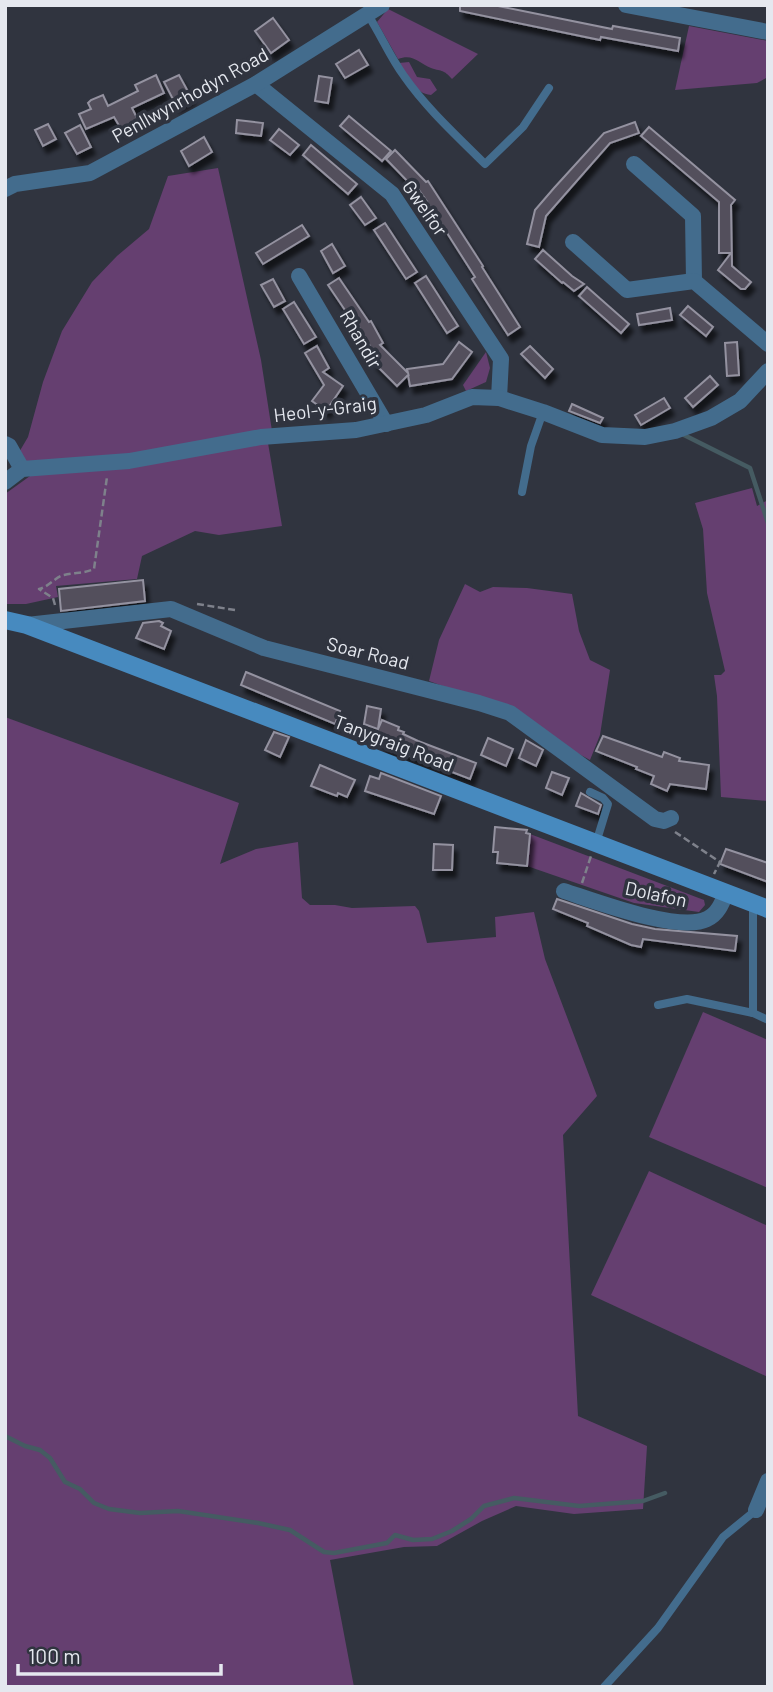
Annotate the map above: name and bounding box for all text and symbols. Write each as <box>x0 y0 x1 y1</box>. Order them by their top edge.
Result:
street label: Penllwynrhodyn Road <box>108 42 272 147</box>
street label: Gwelfor <box>398 175 453 240</box>
street label: Rhandir <box>336 305 387 372</box>
street label: Heol-y-Graig <box>272 391 378 426</box>
street label: Soar Road <box>325 631 412 674</box>
street label: Tanygraig Road <box>331 709 457 776</box>
street label: Dolafon <box>623 876 689 911</box>
scale bar <box>18 1632 220 1676</box>
text: 100 m <box>28 1643 81 1668</box>

